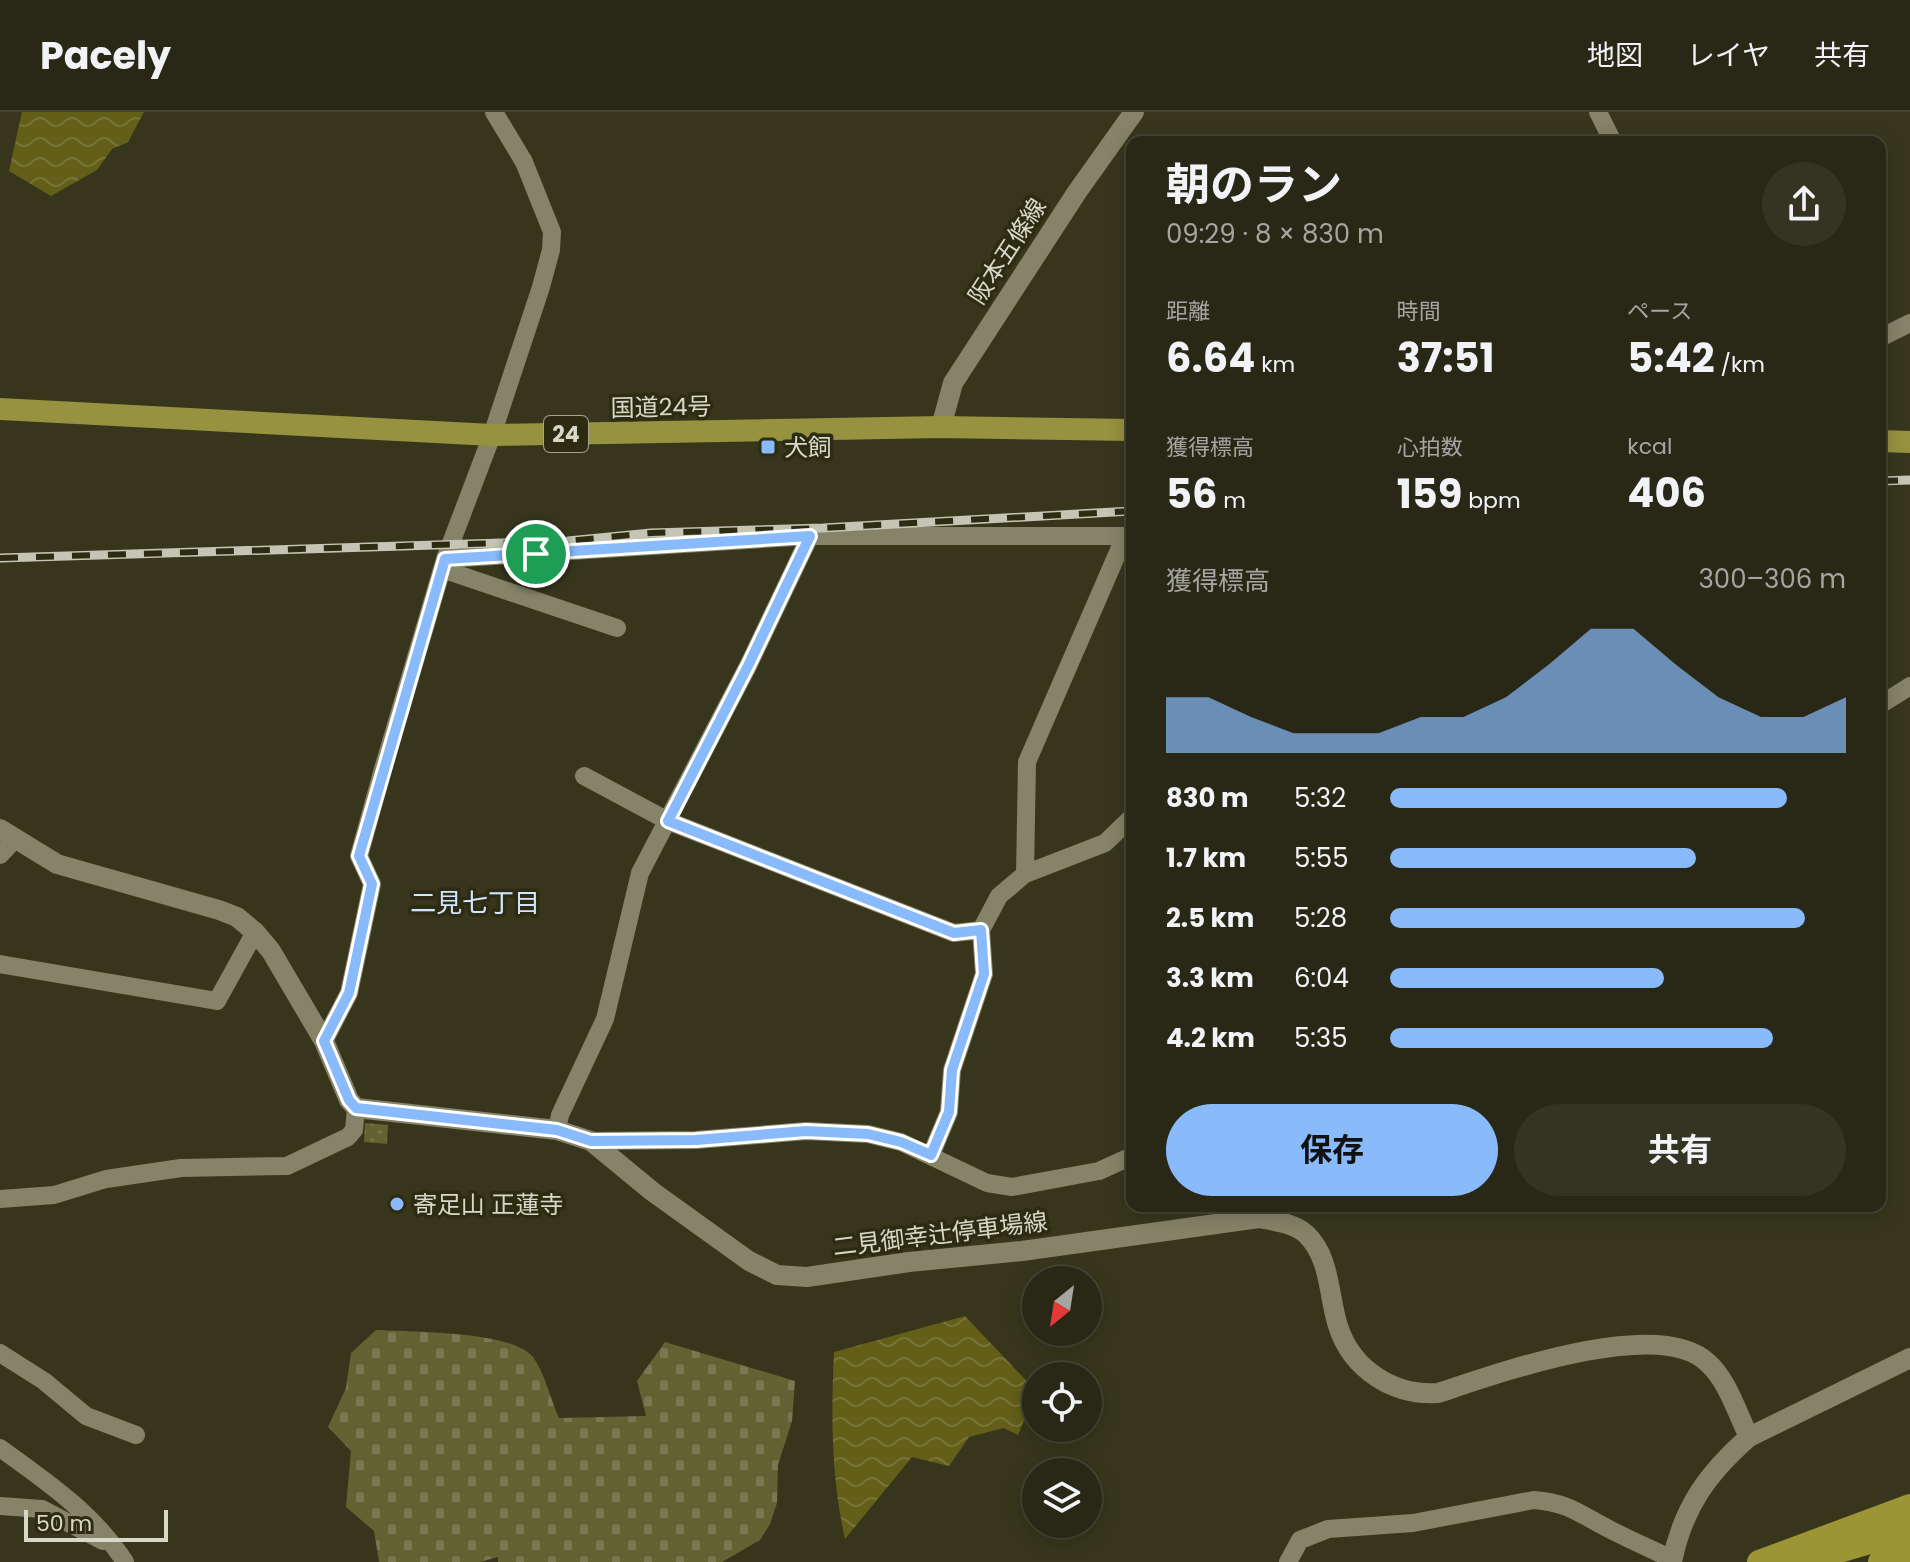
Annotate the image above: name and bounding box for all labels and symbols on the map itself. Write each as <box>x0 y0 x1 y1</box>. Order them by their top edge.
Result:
street label: 阪本五條線 <box>960 192 1054 310</box>
street label: 国道24号 <box>610 390 712 424</box>
road number: 24 <box>544 416 588 452</box>
place label: 犬飼 <box>784 431 832 464</box>
marker: 犬飼 <box>759 438 777 456</box>
pin <box>502 520 570 588</box>
district label: 二見七丁目 <box>410 885 540 921</box>
place label: 寄足山 正蓮寺 <box>413 1188 563 1221</box>
marker: 寄足山 正蓮寺 <box>388 1195 406 1213</box>
street label: 二見御幸辻停車場線 <box>831 1204 1049 1264</box>
north arrow <box>1022 1266 1102 1346</box>
scale bar <box>24 1506 168 1542</box>

